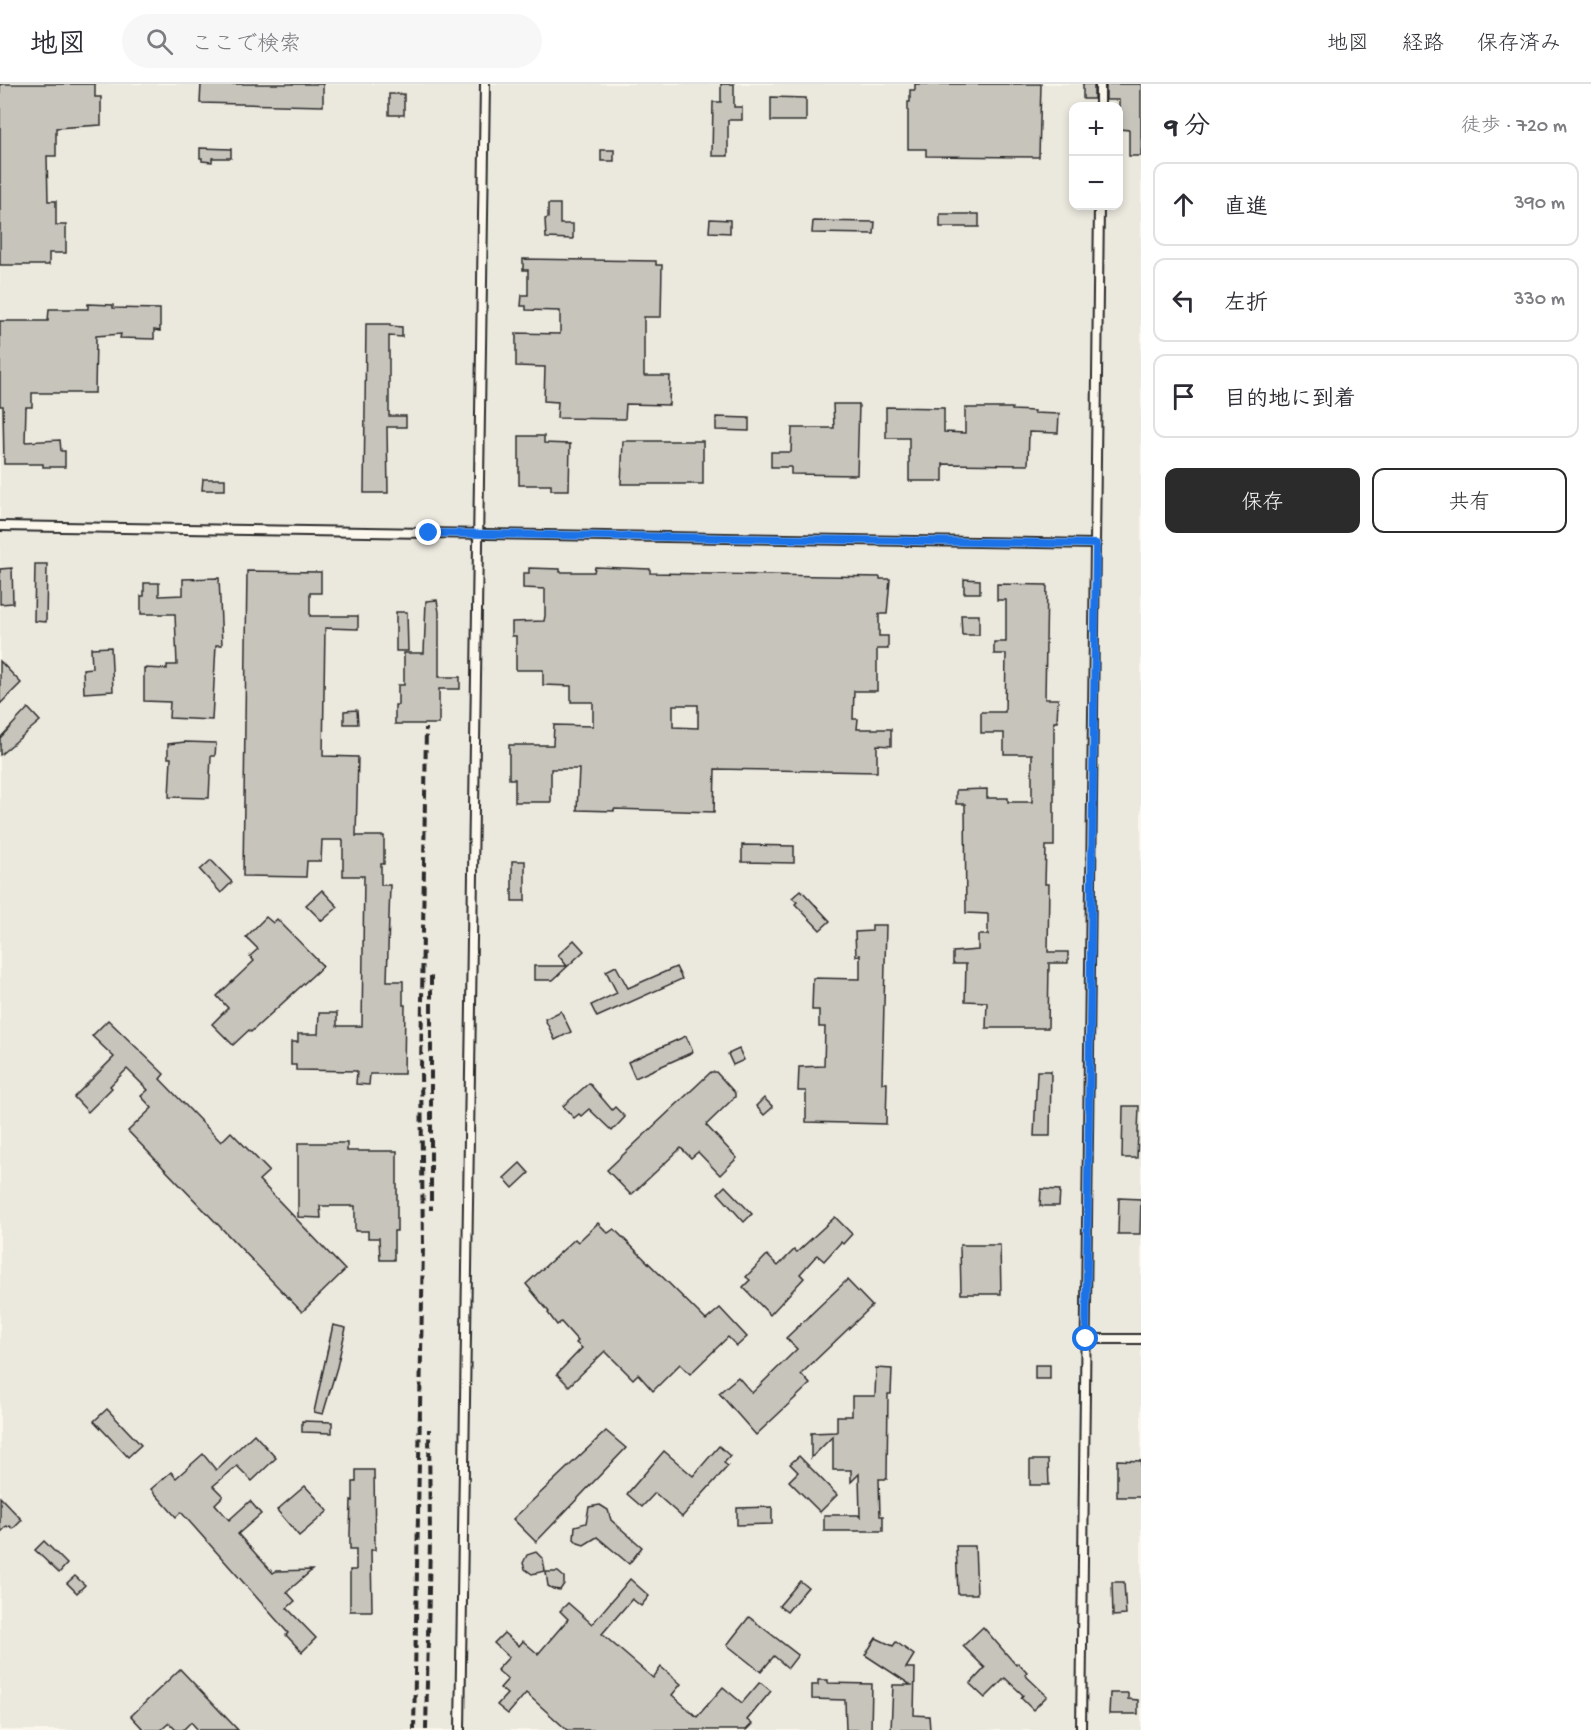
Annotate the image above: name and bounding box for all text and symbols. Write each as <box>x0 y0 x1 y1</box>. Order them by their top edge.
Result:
search box <box>122 14 542 68</box>
icon: search <box>143 25 176 58</box>
text: 地図 <box>30 30 86 63</box>
text: ここで検索 <box>191 33 301 59</box>
text: 地図 <box>1327 33 1369 58</box>
text: 経路 <box>1402 33 1444 58</box>
text: 保存済み <box>1477 33 1561 58</box>
map controls <box>1069 102 1123 210</box>
button: + <box>1069 102 1123 156</box>
text: 9 分 <box>1165 113 1210 144</box>
text: 徒歩 · 720 m <box>1461 116 1567 139</box>
button: − <box>1069 156 1123 210</box>
icon: ahead <box>1167 188 1200 221</box>
text: 390 m <box>1514 193 1565 216</box>
text: 直進 <box>1224 196 1268 222</box>
icon: left <box>1167 284 1200 317</box>
text: 330 m <box>1514 289 1565 312</box>
text: 左折 <box>1224 292 1268 318</box>
icon: arrive <box>1167 380 1200 413</box>
text: 目的地に到着 <box>1224 388 1356 414</box>
button: 保存 <box>1165 468 1360 533</box>
button: 共有 <box>1372 468 1567 533</box>
route end <box>415 519 441 545</box>
route start <box>1072 1325 1098 1351</box>

